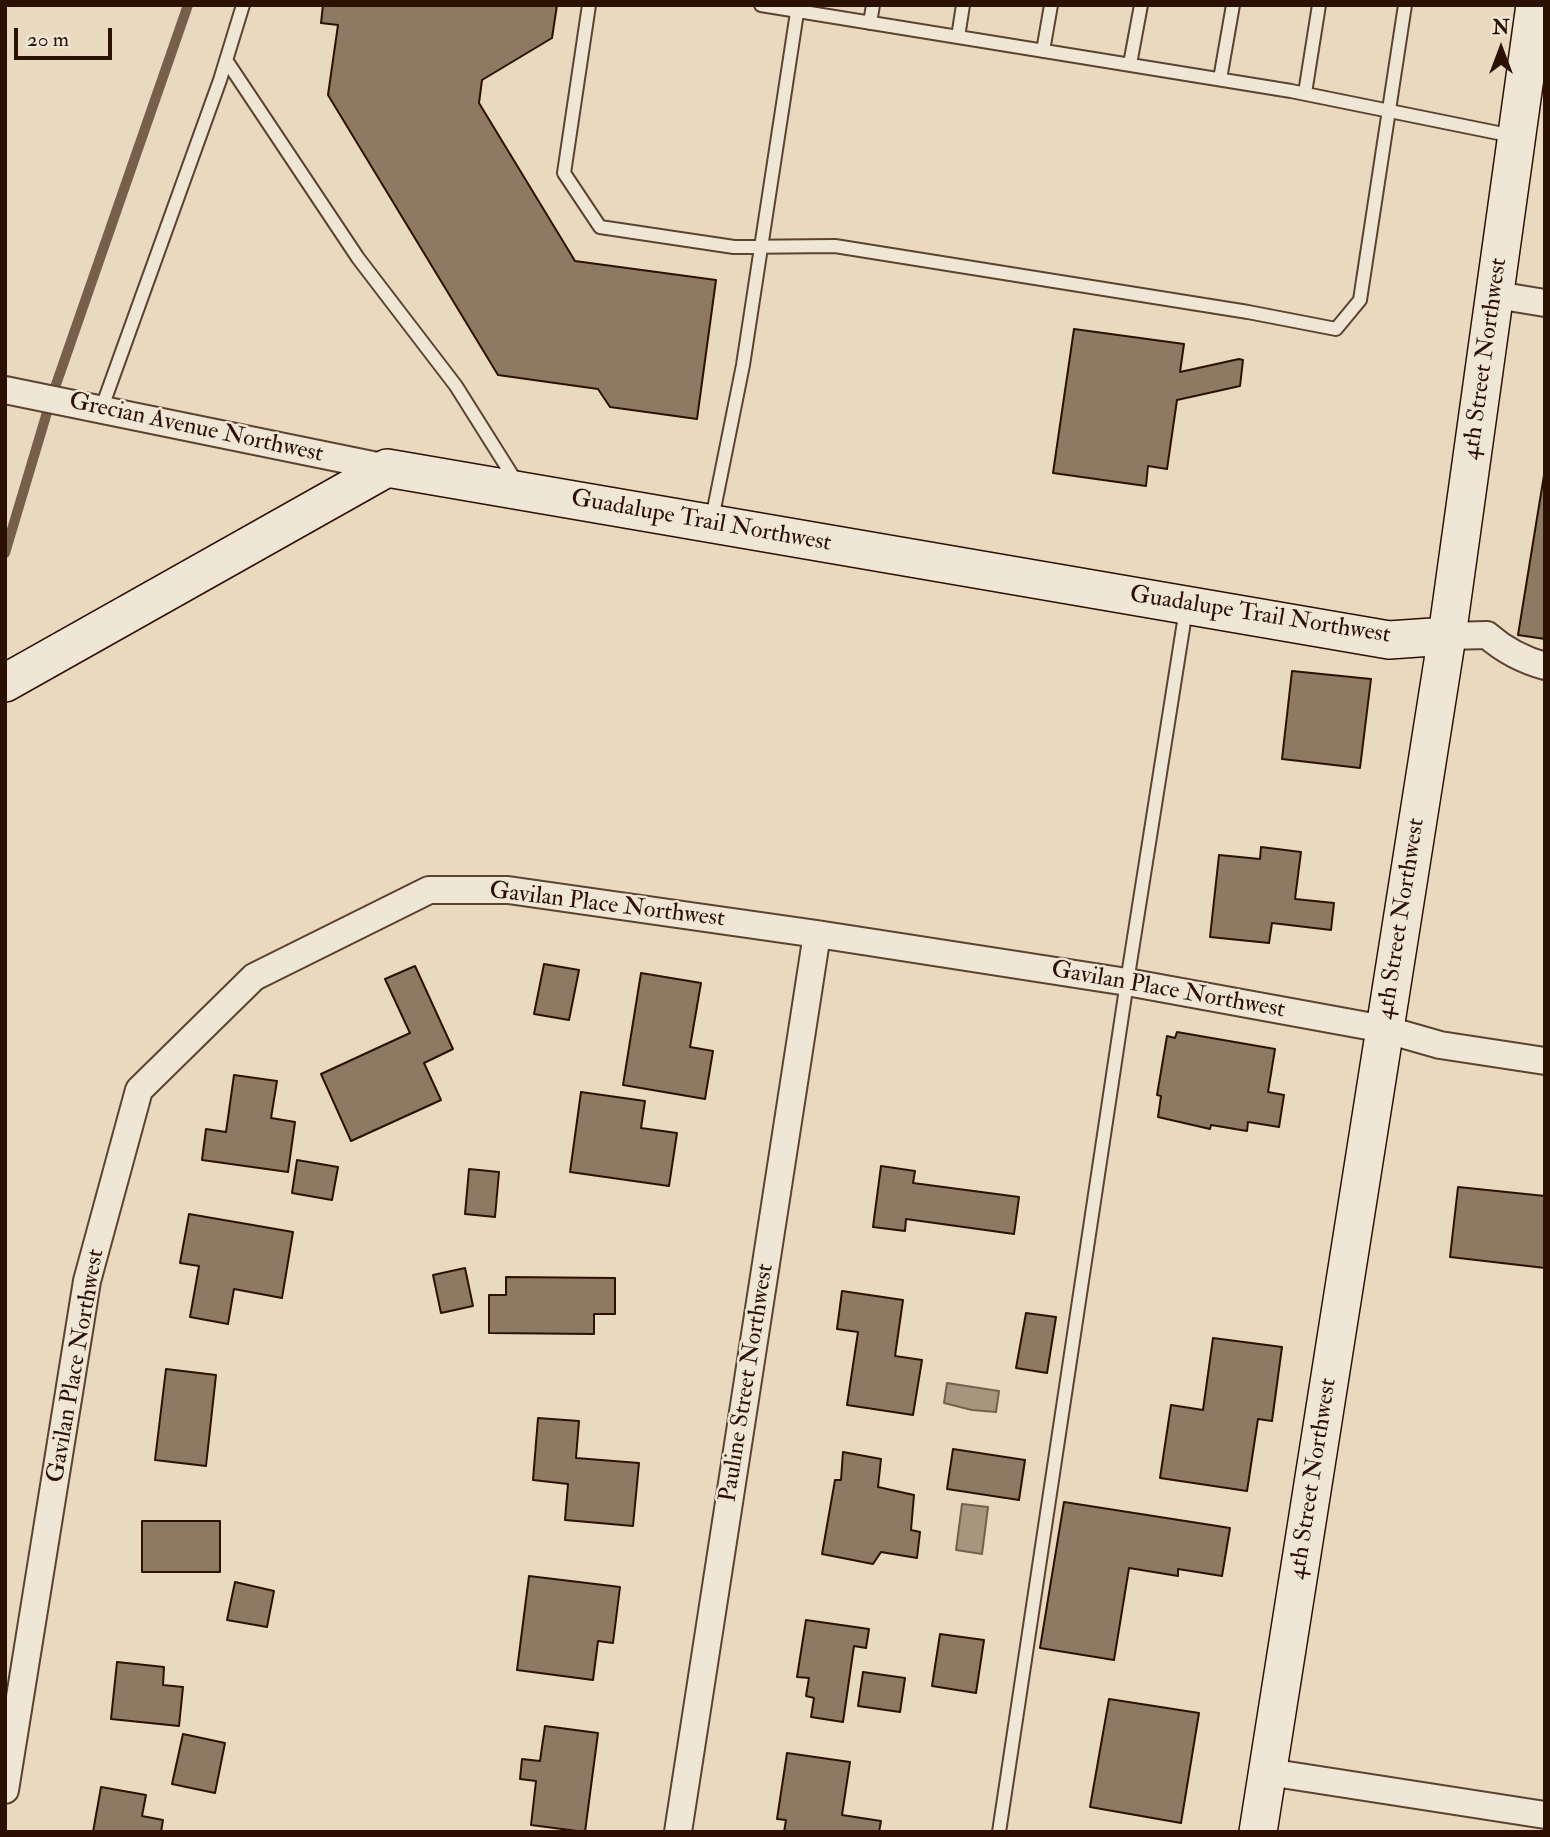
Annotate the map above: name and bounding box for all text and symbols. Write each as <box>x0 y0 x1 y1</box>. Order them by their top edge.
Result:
scale bar <box>18 14 116 58</box>
north arrow <box>1466 14 1536 84</box>
text: N <box>1492 16 1510 40</box>
text: 20 m <box>27 26 69 53</box>
street label: 4th Street Northwest <box>1458 256 1514 462</box>
street label: Grecian Avenue Northwest <box>66 388 326 470</box>
street label: Guadalupe Trail Northwest <box>569 485 833 559</box>
street label: Guadalupe Trail Northwest <box>1128 581 1392 651</box>
street label: 4th Street Northwest <box>1372 816 1432 1022</box>
street label: Gavilan Place Northwest <box>488 877 726 935</box>
street label: Gavilan Place Northwest <box>1049 956 1287 1026</box>
street label: Gavilan Place Northwest <box>42 1247 112 1485</box>
street label: Pauline Street Northwest <box>715 1262 781 1504</box>
street label: 4th Street Northwest <box>1284 1376 1344 1582</box>

